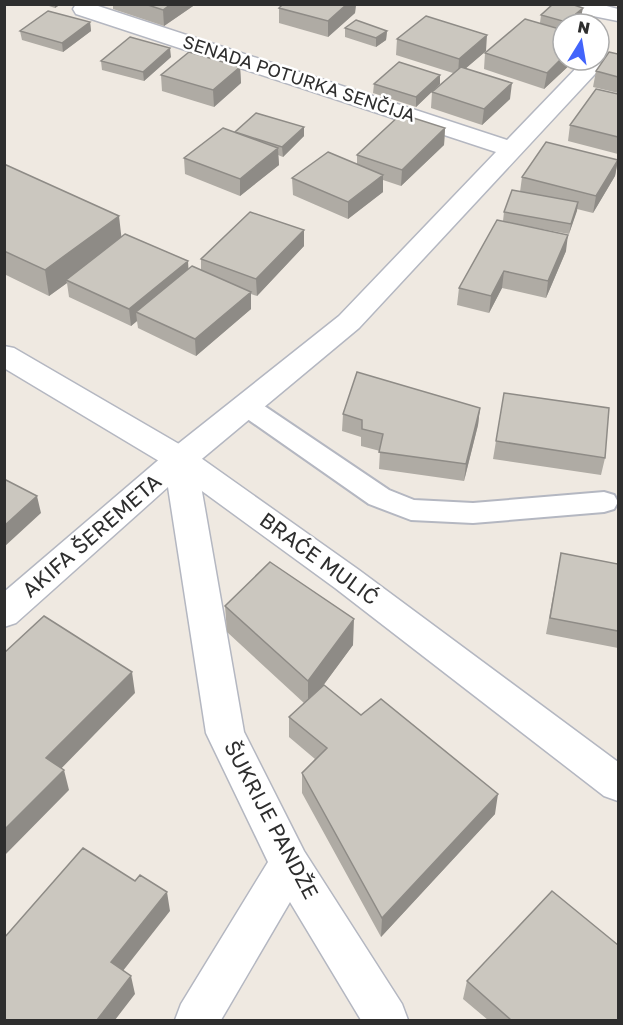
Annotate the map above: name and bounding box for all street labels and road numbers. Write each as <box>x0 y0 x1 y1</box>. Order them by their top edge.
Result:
street label: SENADA POTURKA SENČIJA <box>180 30 418 126</box>
street label: AKIFA ŠEREMETA <box>17 468 166 603</box>
street label: BRAĆE MULIĆ <box>255 506 384 610</box>
street label: ŠUKRIJE PANDŽE <box>219 736 325 903</box>

